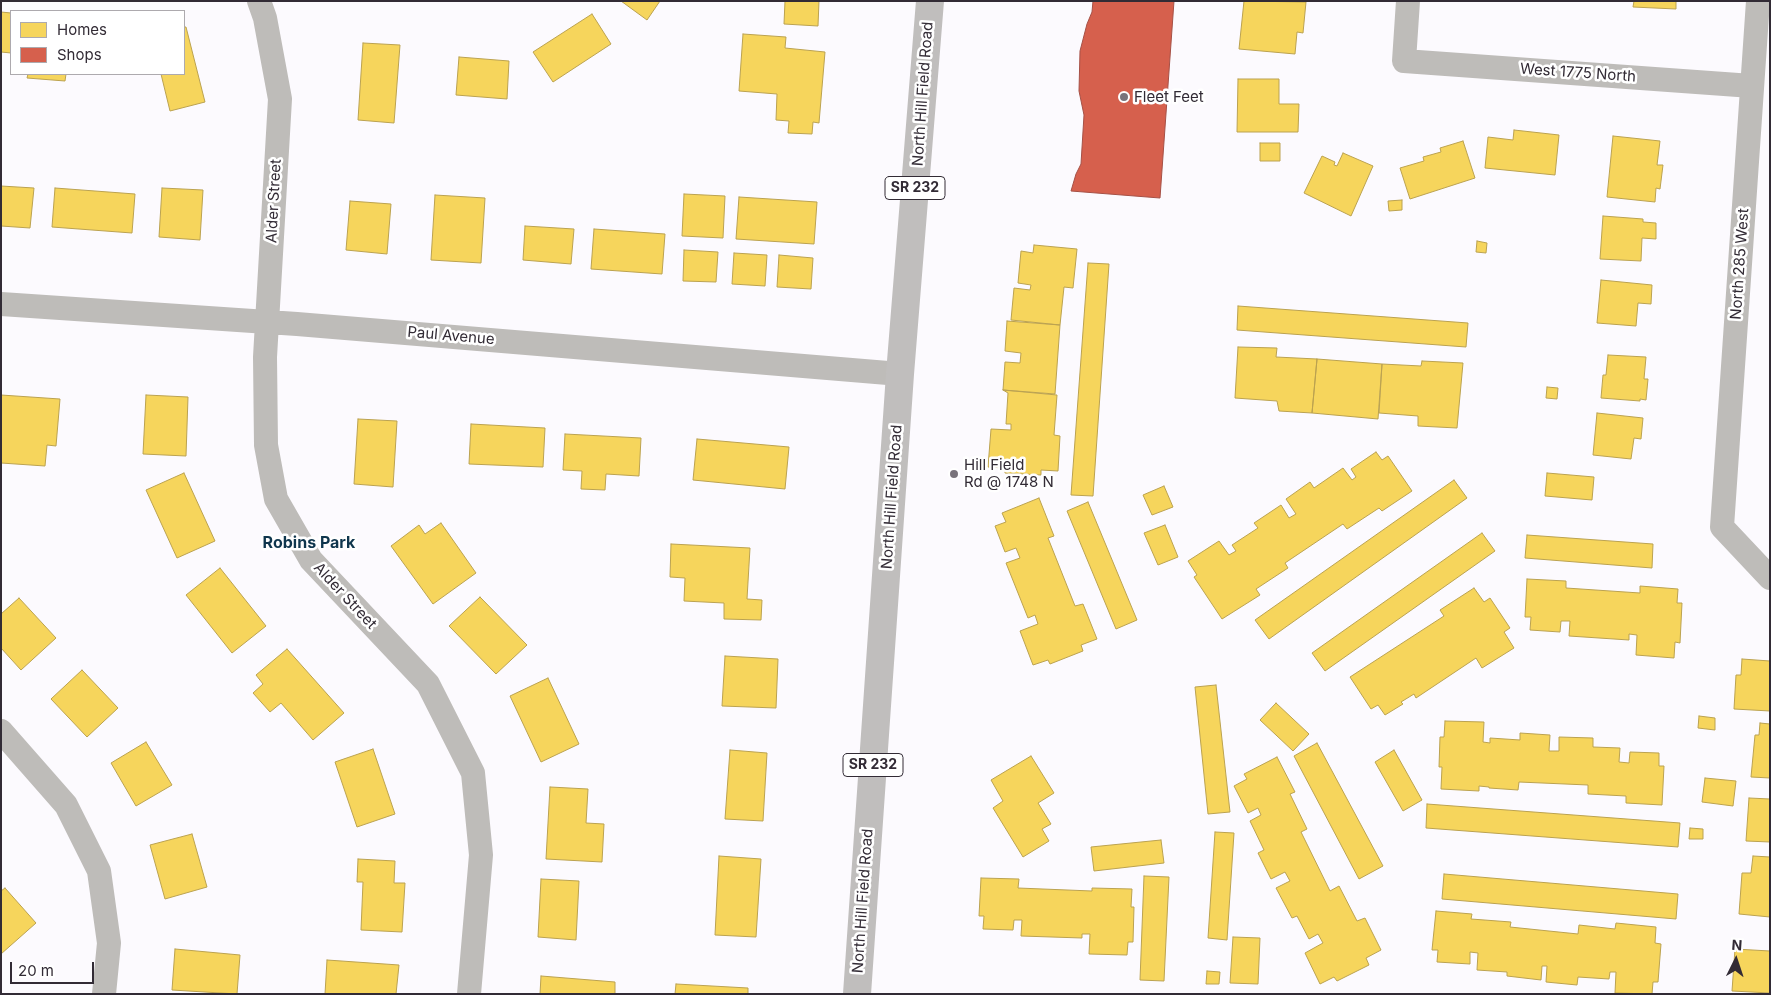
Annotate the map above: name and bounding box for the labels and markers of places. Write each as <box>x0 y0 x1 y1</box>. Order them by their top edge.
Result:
place label: Fleet Feet <box>1134 88 1204 106</box>
marker: Fleet Feet <box>1118 91 1130 103</box>
place label: Hill Field Rd @ 1748 N <box>964 456 1054 491</box>
marker: Hill Field Rd @ 1748 N <box>948 468 960 480</box>

